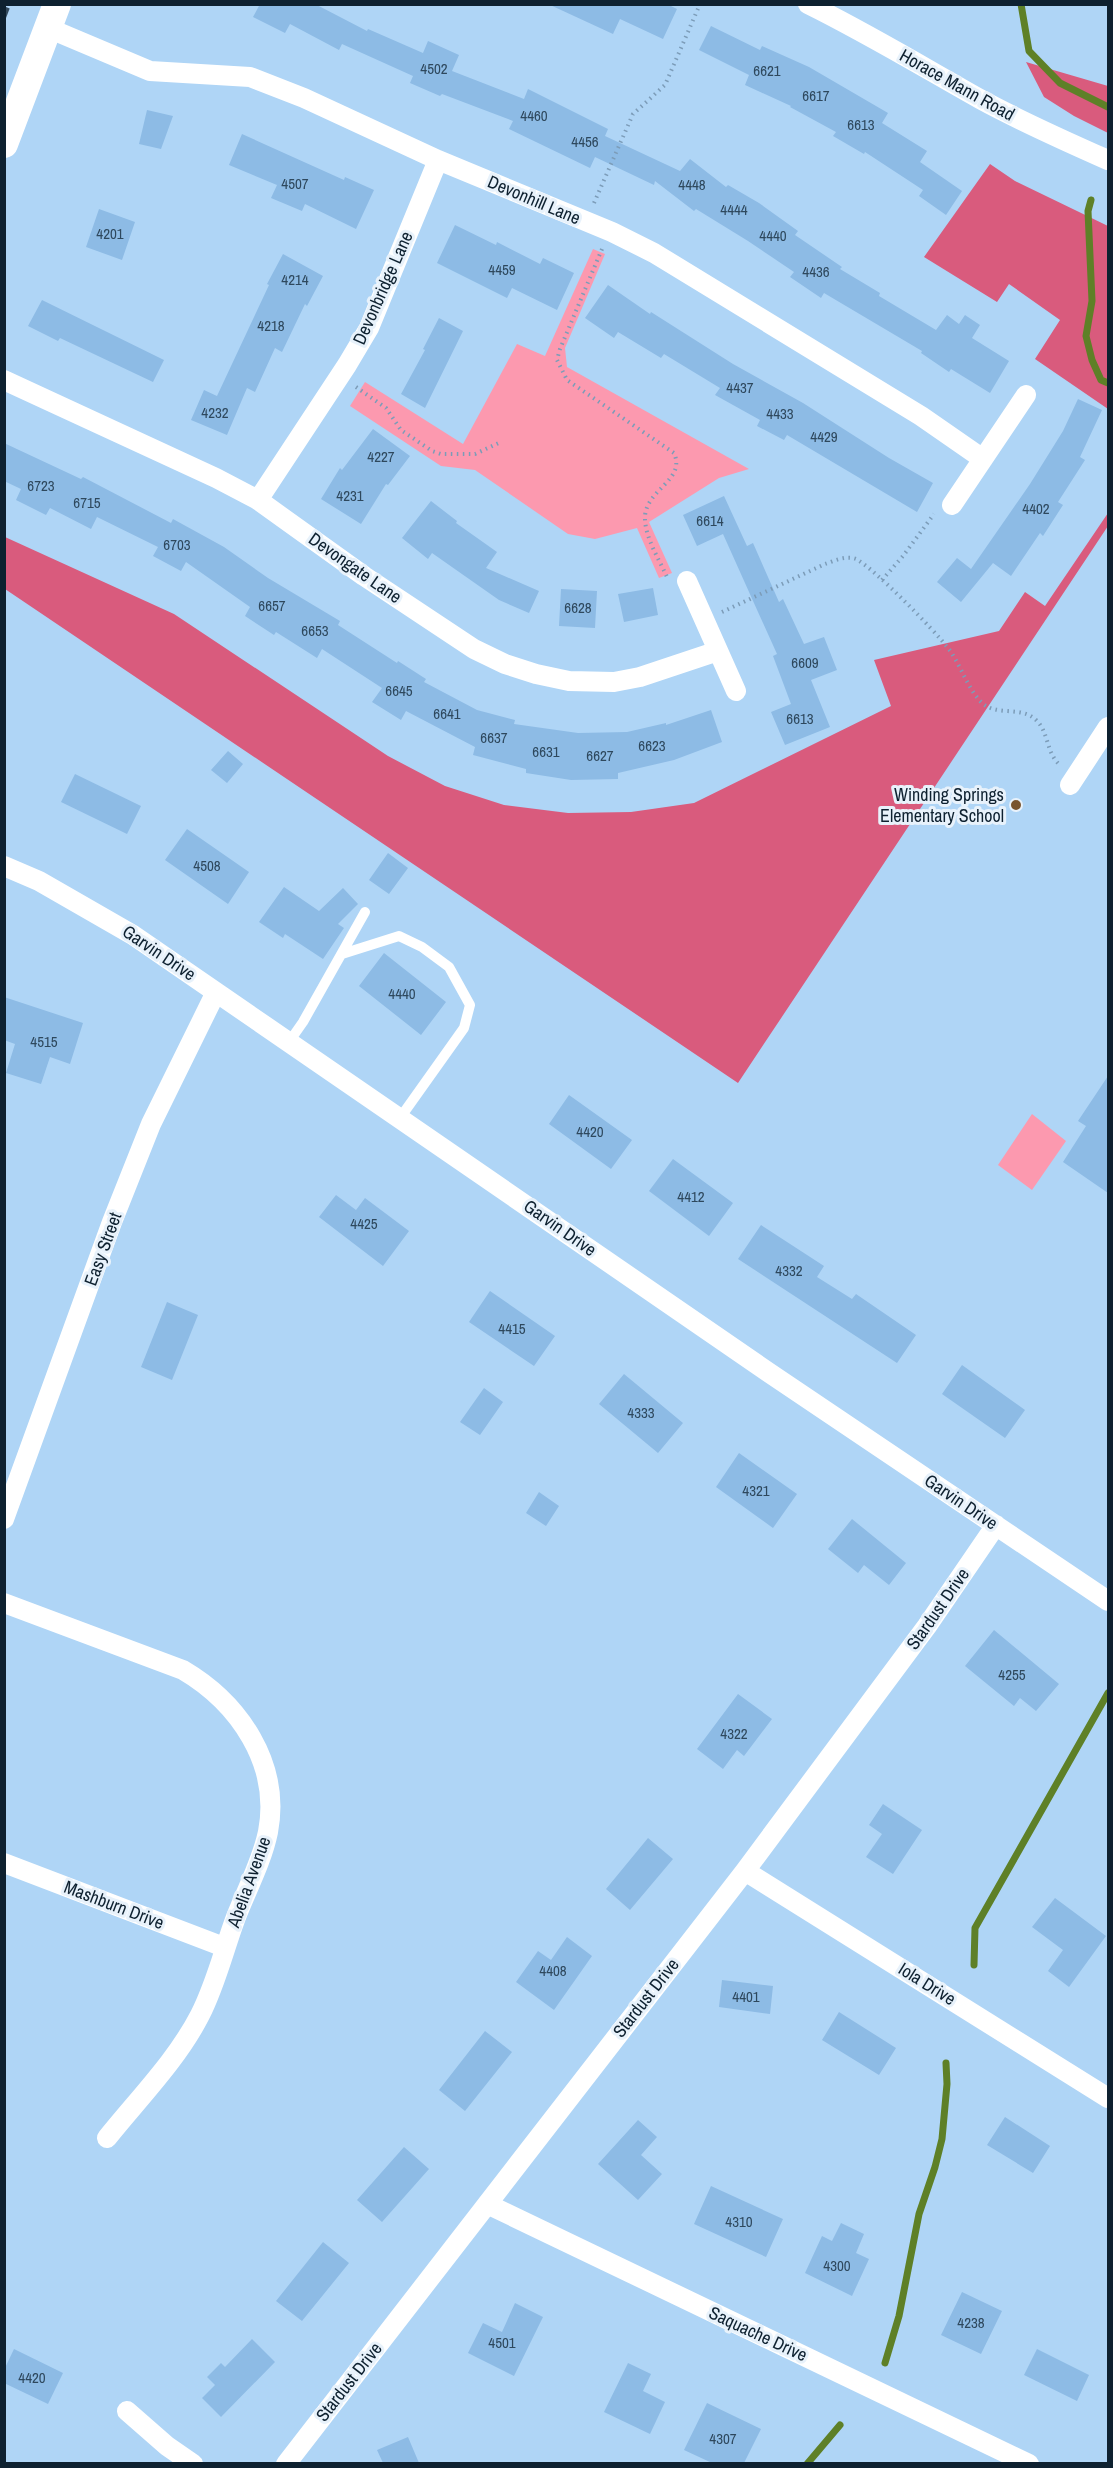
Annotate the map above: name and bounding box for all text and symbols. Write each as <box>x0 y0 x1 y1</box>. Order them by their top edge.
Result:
street label: Horace Mann Road <box>895 43 1019 127</box>
house number: 4502 <box>420 58 448 79</box>
house number: 6621 <box>753 60 781 81</box>
house number: 6617 <box>802 85 830 106</box>
house number: 4460 <box>520 105 548 126</box>
house number: 6613 <box>847 114 875 135</box>
house number: 4456 <box>571 131 599 152</box>
street label: Devonhill Lane <box>484 169 584 230</box>
house number: 4507 <box>281 173 309 194</box>
house number: 4448 <box>678 174 706 195</box>
house number: 4444 <box>720 199 748 220</box>
house number: 4201 <box>96 223 124 244</box>
house number: 4440 <box>759 225 787 246</box>
street label: Devonbridge Lane <box>346 227 419 348</box>
house number: 4459 <box>488 259 516 280</box>
house number: 4436 <box>802 261 830 282</box>
house number: 4214 <box>281 269 309 290</box>
house number: 4218 <box>257 315 285 336</box>
house number: 4437 <box>726 377 754 398</box>
house number: 4232 <box>201 402 229 423</box>
house number: 4433 <box>766 403 794 424</box>
house number: 4429 <box>810 426 838 447</box>
house number: 4227 <box>367 446 395 467</box>
house number: 6723 <box>27 475 55 496</box>
house number: 4231 <box>336 485 364 506</box>
house number: 6715 <box>73 492 101 513</box>
house number: 4402 <box>1022 498 1050 519</box>
house number: 6614 <box>696 510 724 531</box>
street label: Devongate Lane <box>304 526 407 609</box>
house number: 6703 <box>163 534 191 555</box>
house number: 6657 <box>258 595 286 616</box>
house number: 6628 <box>564 597 592 618</box>
house number: 6653 <box>301 620 329 641</box>
house number: 6609 <box>791 652 819 673</box>
house number: 6645 <box>385 680 413 701</box>
house number: 6641 <box>433 703 461 724</box>
house number: 6613 <box>786 708 814 729</box>
house number: 6637 <box>480 727 508 748</box>
house number: 6623 <box>638 735 666 756</box>
house number: 6631 <box>532 741 560 762</box>
house number: 6627 <box>586 745 614 766</box>
place label: Winding Springs Elementary School <box>880 782 1004 828</box>
marker: Winding Springs Elementary School <box>1009 798 1023 812</box>
house number: 4508 <box>193 855 221 876</box>
street label: Garvin Drive <box>118 919 201 986</box>
house number: 4440 <box>388 983 416 1004</box>
house number: 4515 <box>30 1031 58 1052</box>
house number: 4420 <box>576 1121 604 1142</box>
house number: 4412 <box>677 1186 705 1207</box>
street label: Garvin Drive <box>519 1193 602 1262</box>
street label: Easy Street <box>78 1209 127 1289</box>
house number: 4425 <box>350 1213 378 1234</box>
house number: 4332 <box>775 1260 803 1281</box>
house number: 4415 <box>498 1318 526 1339</box>
house number: 4333 <box>627 1402 655 1423</box>
street label: Garvin Drive <box>920 1468 1003 1535</box>
house number: 4321 <box>742 1480 770 1501</box>
street label: Stardust Drive <box>900 1563 975 1655</box>
house number: 4255 <box>998 1664 1026 1685</box>
house number: 4322 <box>720 1723 748 1744</box>
street label: Abelia Avenue <box>220 1833 277 1932</box>
street label: Mashburn Drive <box>61 1874 168 1935</box>
street label: Stardust Drive <box>607 1953 684 2043</box>
street label: Iola Drive <box>894 1956 961 2011</box>
house number: 4408 <box>539 1960 567 1981</box>
house number: 4401 <box>732 1986 760 2007</box>
house number: 4310 <box>725 2211 753 2232</box>
house number: 4300 <box>823 2255 851 2276</box>
street label: Saquache Drive <box>705 2300 811 2367</box>
house number: 4238 <box>957 2312 985 2333</box>
house number: 4501 <box>488 2332 516 2353</box>
street label: Stardust Drive <box>310 2337 387 2427</box>
house number: 4420 <box>18 2367 46 2388</box>
house number: 4307 <box>709 2428 737 2449</box>

